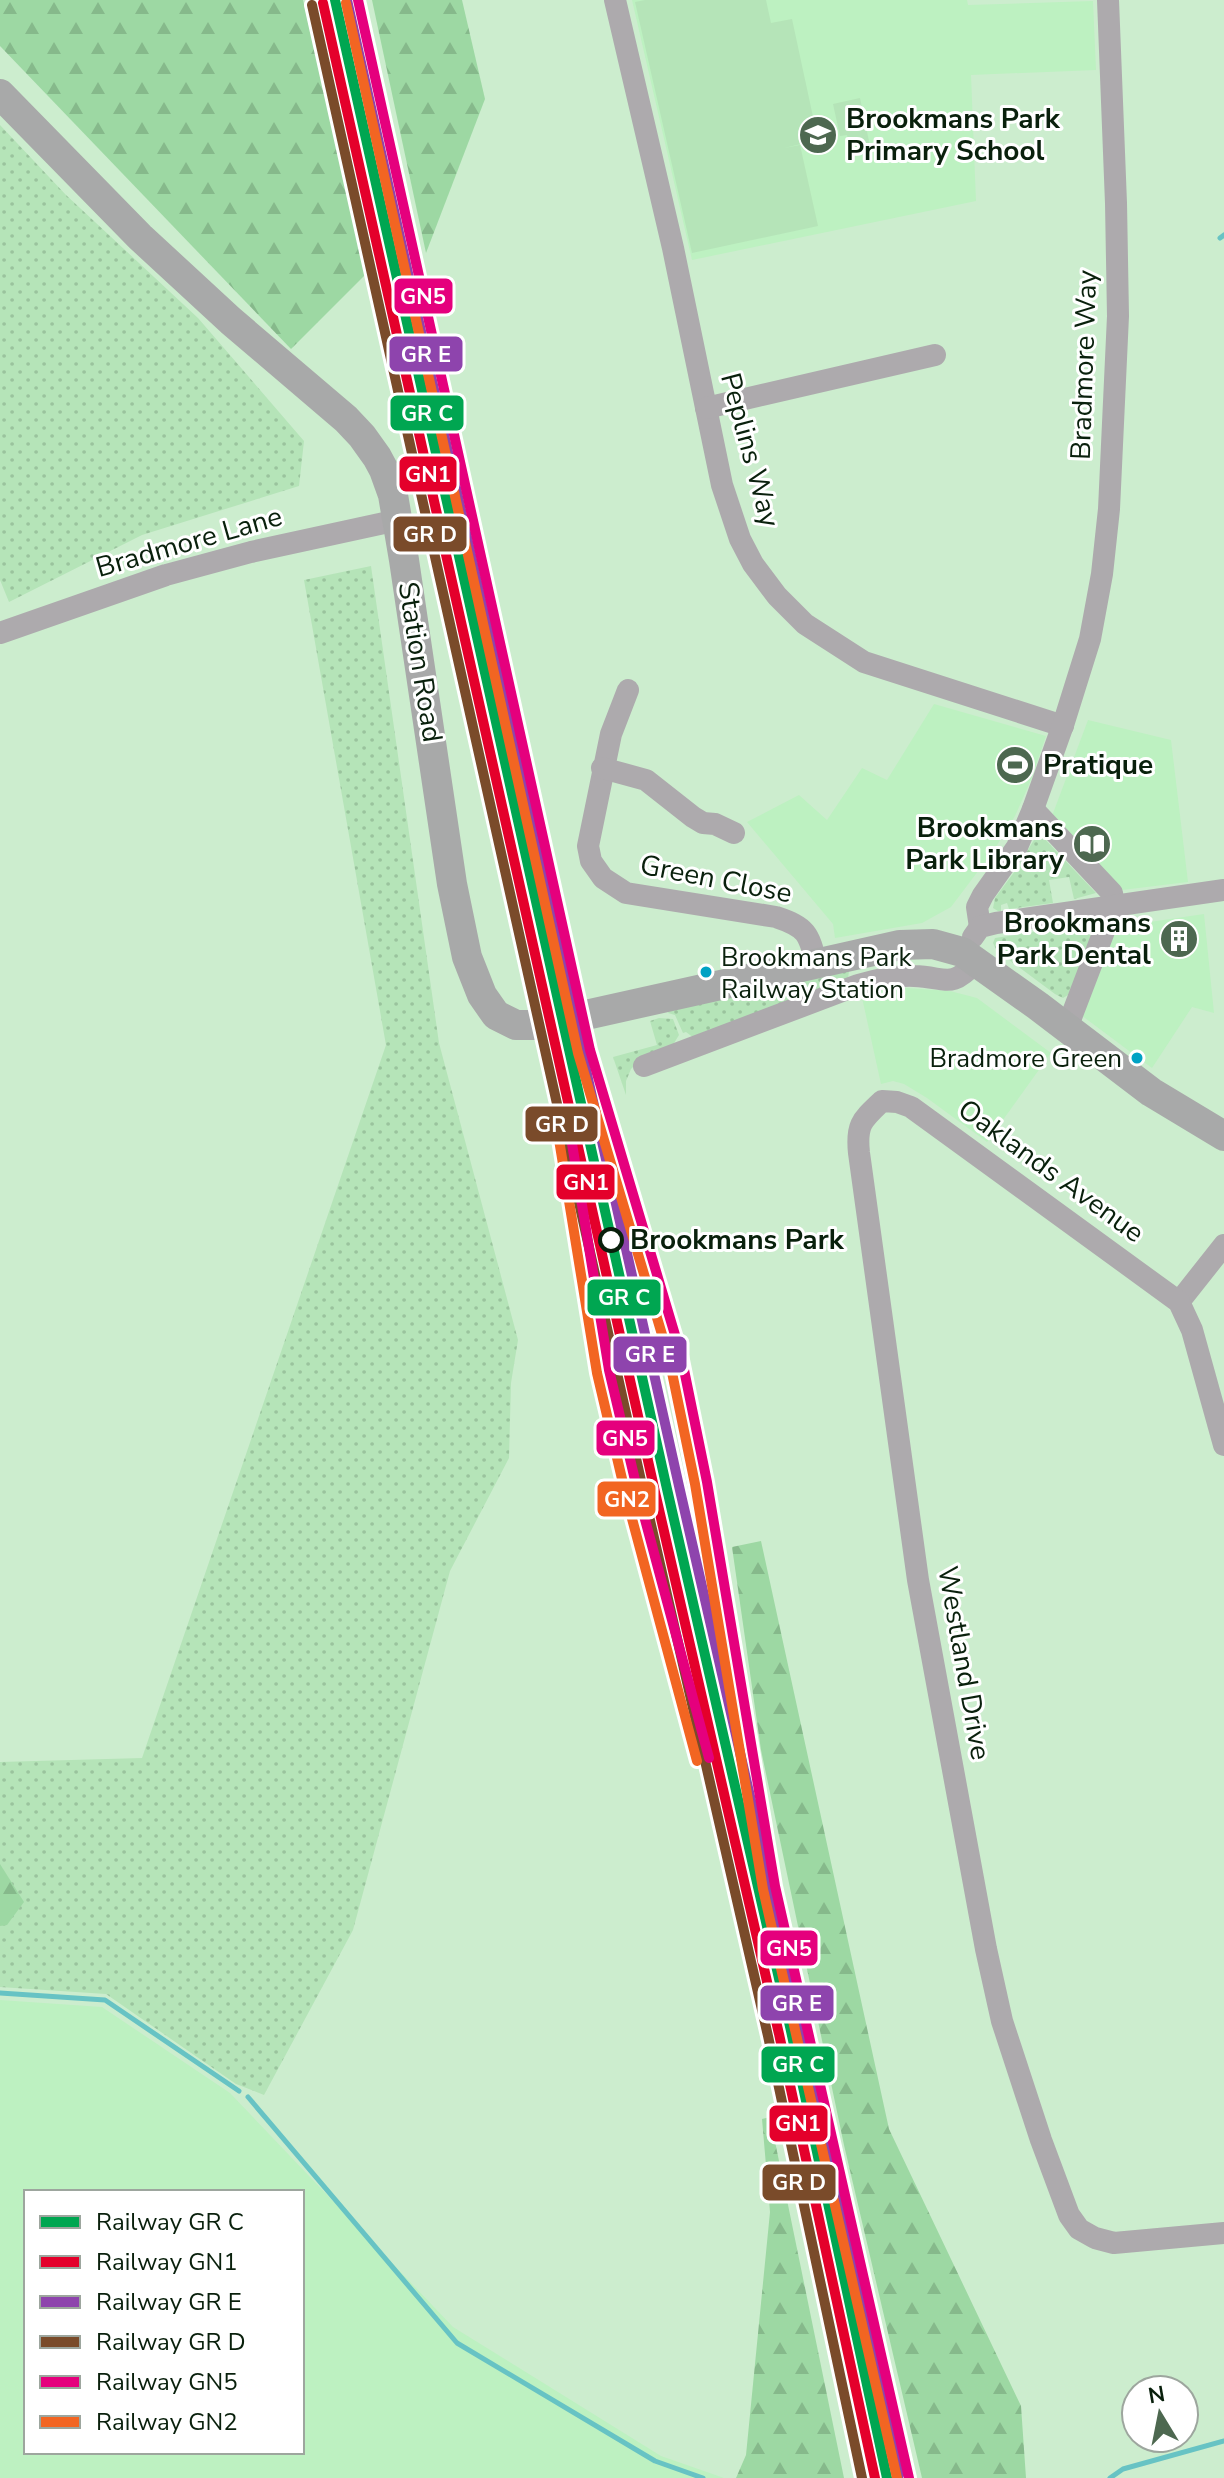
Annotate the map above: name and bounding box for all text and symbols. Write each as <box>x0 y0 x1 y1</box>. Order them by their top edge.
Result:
place label: Brookmans Park Primary School <box>846 100 1061 170</box>
school or university icon: Brookmans Park Primary School <box>797 114 839 156</box>
street label: Bradmore Way <box>1062 269 1106 460</box>
line badge: GN5 <box>393 277 454 315</box>
text: GN5 <box>400 282 446 312</box>
line badge: GR E <box>388 335 464 373</box>
text: GR E <box>401 340 451 370</box>
street label: Peplins Way <box>711 369 789 532</box>
line badge: GR C <box>389 394 465 432</box>
text: GR C <box>401 399 453 429</box>
line badge: GN1 <box>398 455 458 493</box>
text: GN1 <box>405 460 451 490</box>
street label: Bradmore Lane <box>91 497 287 587</box>
line badge: GR D <box>392 515 468 553</box>
text: GR D <box>403 520 457 550</box>
street label: Station Road <box>389 579 451 745</box>
sports icon: Pratique <box>994 744 1036 786</box>
place label: Pratique <box>1043 746 1153 784</box>
place label: Brookmans Park Library <box>905 809 1064 879</box>
library icon: Brookmans Park Library <box>1071 823 1113 865</box>
street label: Green Close <box>637 846 795 912</box>
place label: Brookmans Park Dental <box>997 904 1151 974</box>
building icon: Brookmans Park Dental <box>1158 918 1200 960</box>
place label: Brookmans Park Railway Station <box>721 940 913 1007</box>
marker: Brookmans Park Railway Station <box>698 964 714 980</box>
place label: Bradmore Green <box>929 1041 1122 1076</box>
marker: Bradmore Green <box>1129 1050 1145 1066</box>
street label: Oaklands Avenue <box>950 1090 1152 1252</box>
line badge: GR D <box>524 1105 599 1143</box>
text: GR D <box>535 1110 589 1140</box>
line badge: GN1 <box>555 1163 616 1201</box>
text: GN1 <box>563 1168 609 1198</box>
place label: Brookmans Park <box>630 1221 845 1259</box>
marker: Brookmans Park <box>599 1228 623 1252</box>
line badge: GR C <box>586 1278 662 1317</box>
text: GR C <box>598 1283 650 1313</box>
line badge: GR E <box>612 1335 688 1374</box>
text: GR E <box>625 1340 675 1370</box>
line badge: GN5 <box>595 1419 656 1457</box>
text: GN5 <box>602 1424 648 1454</box>
line badge: GN2 <box>596 1480 657 1518</box>
text: GN2 <box>604 1485 650 1515</box>
street label: Westland Drive <box>928 1563 1000 1763</box>
line badge: GN5 <box>759 1929 819 1967</box>
text: GN5 <box>766 1934 812 1964</box>
line badge: GR E <box>759 1984 835 2022</box>
text: GR E <box>772 1989 822 2019</box>
line badge: GR C <box>760 2045 836 2084</box>
text: GR C <box>772 2050 824 2080</box>
line badge: GN1 <box>768 2104 829 2143</box>
text: GN1 <box>775 2109 821 2139</box>
line badge: GR D <box>761 2163 837 2202</box>
text: GR D <box>772 2168 826 2198</box>
legend <box>24 2190 304 2454</box>
text: Railway GR C <box>96 2206 244 2238</box>
text: Railway GN1 <box>96 2246 238 2278</box>
text: Railway GR E <box>96 2286 242 2318</box>
text: Railway GR D <box>96 2326 246 2358</box>
text: Railway GN5 <box>96 2366 238 2398</box>
north arrow <box>1120 2374 1200 2454</box>
text: N <box>1146 2379 1167 2411</box>
text: Railway GN2 <box>96 2406 238 2438</box>

